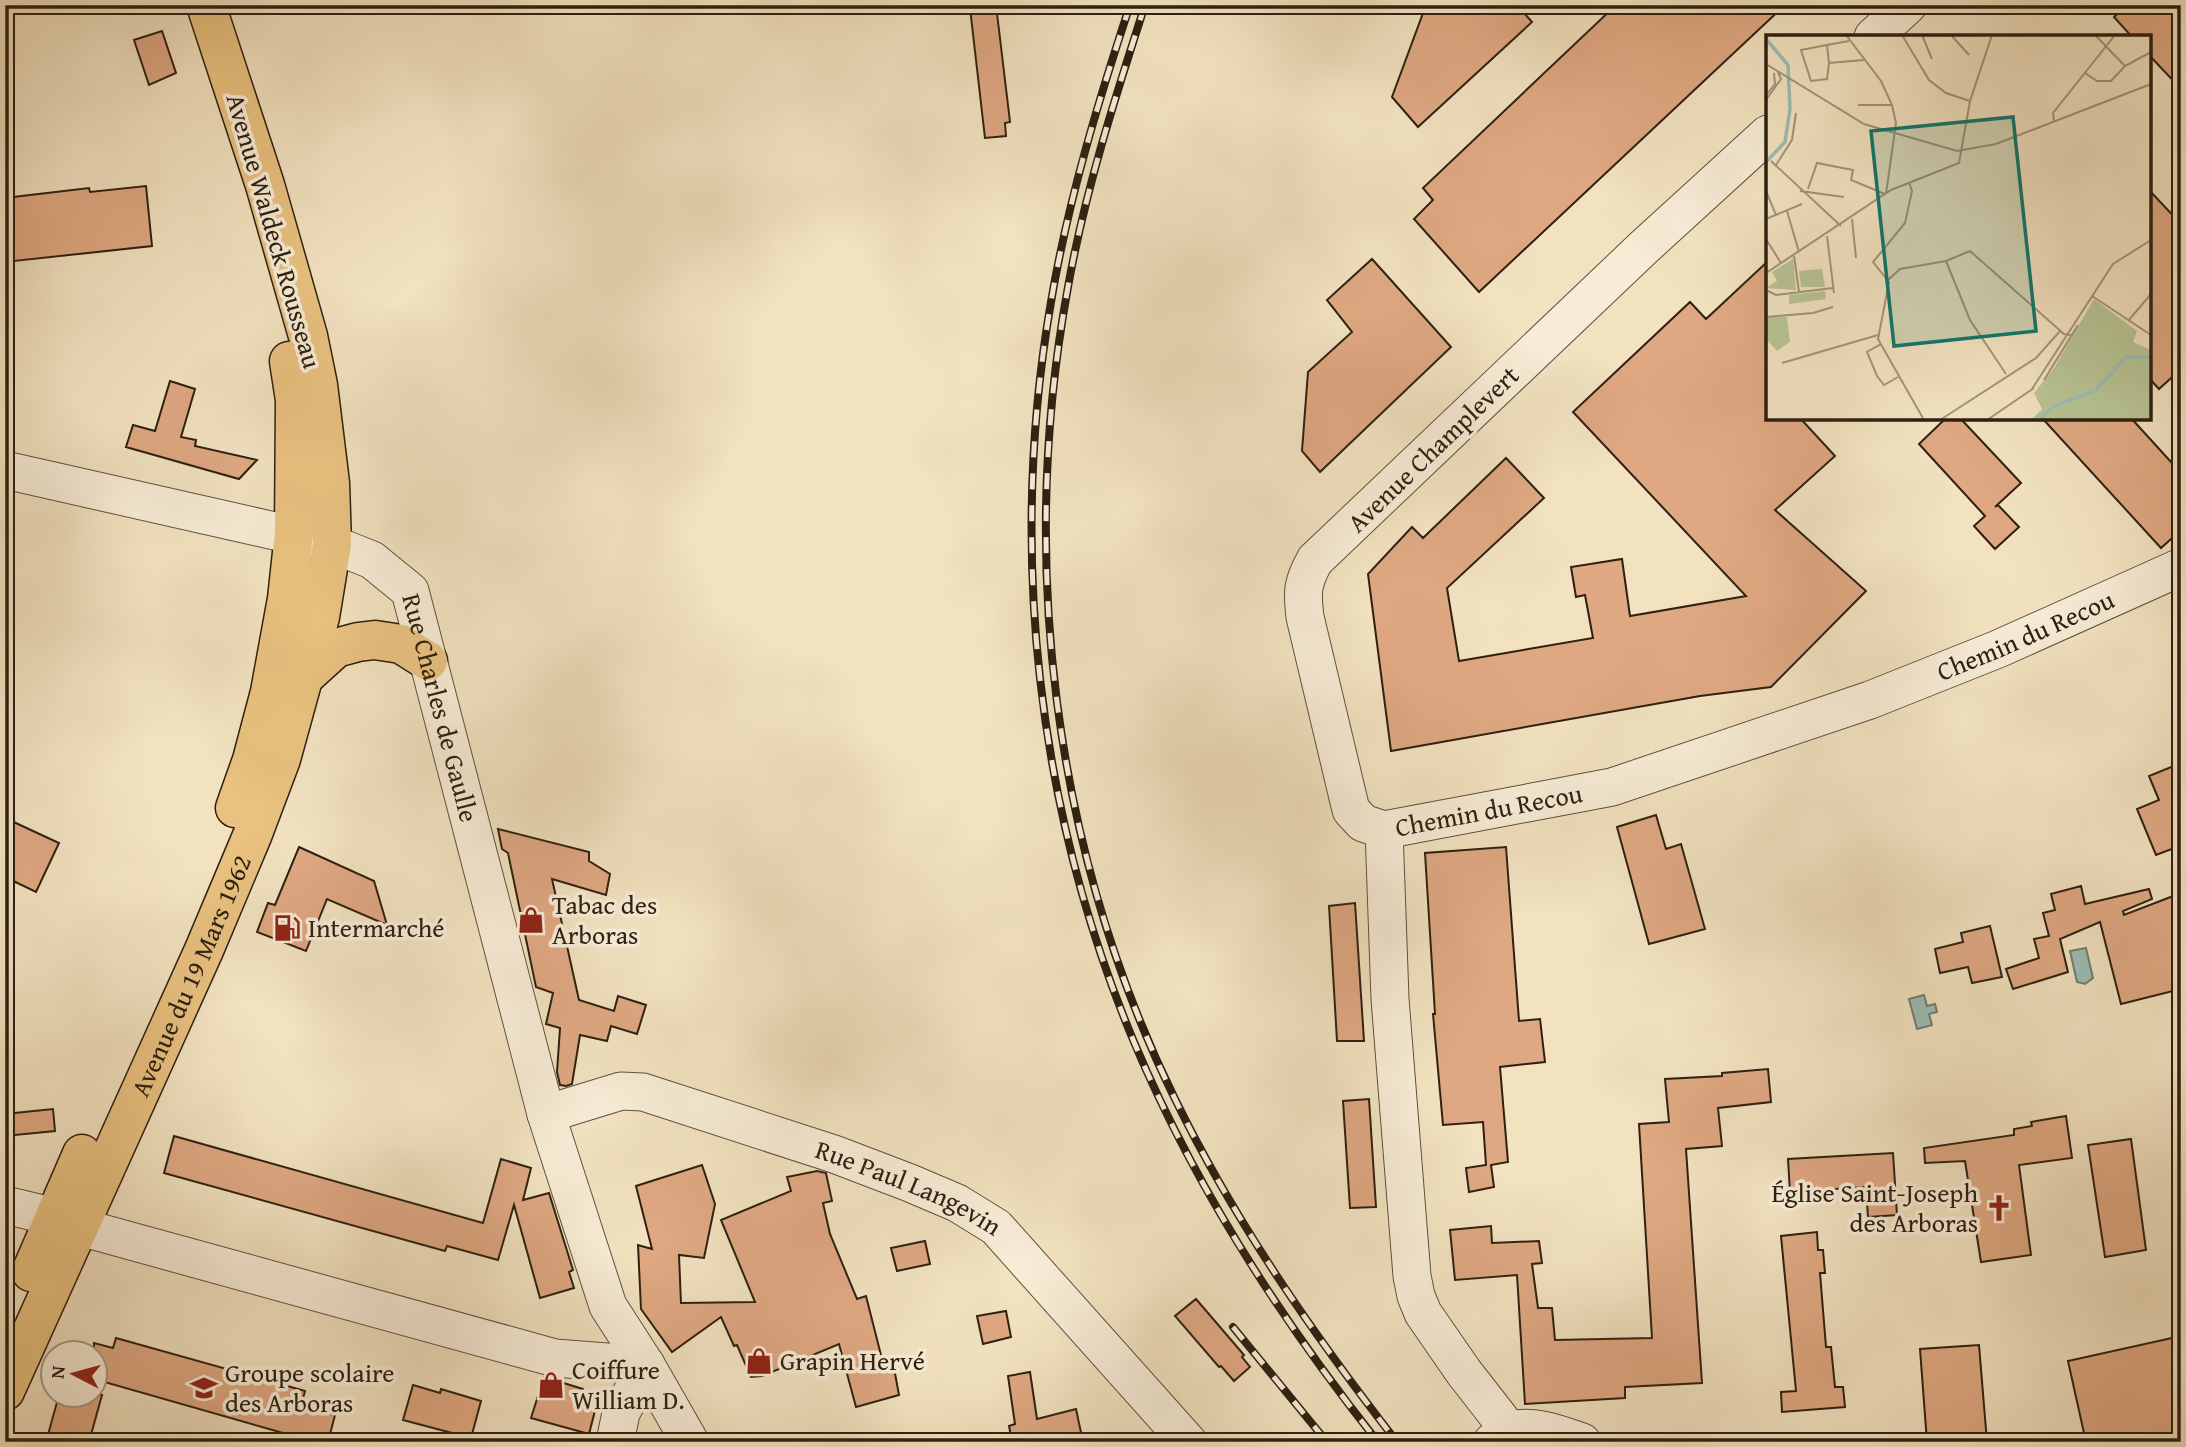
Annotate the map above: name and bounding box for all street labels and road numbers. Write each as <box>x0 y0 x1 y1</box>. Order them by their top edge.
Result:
street label: Avenue Waldeck Rousseau <box>217 89 332 373</box>
street label: Avenue Champlevert <box>1338 356 1527 541</box>
street label: Chemin du Recou <box>1931 580 2120 690</box>
street label: Rue Charles de Gaulle <box>392 589 489 826</box>
street label: Chemin du Recou <box>1392 773 1585 846</box>
street label: Avenue du 19 Mars 1962 <box>120 849 261 1103</box>
street label: Rue Paul Langevin <box>811 1129 1010 1245</box>

